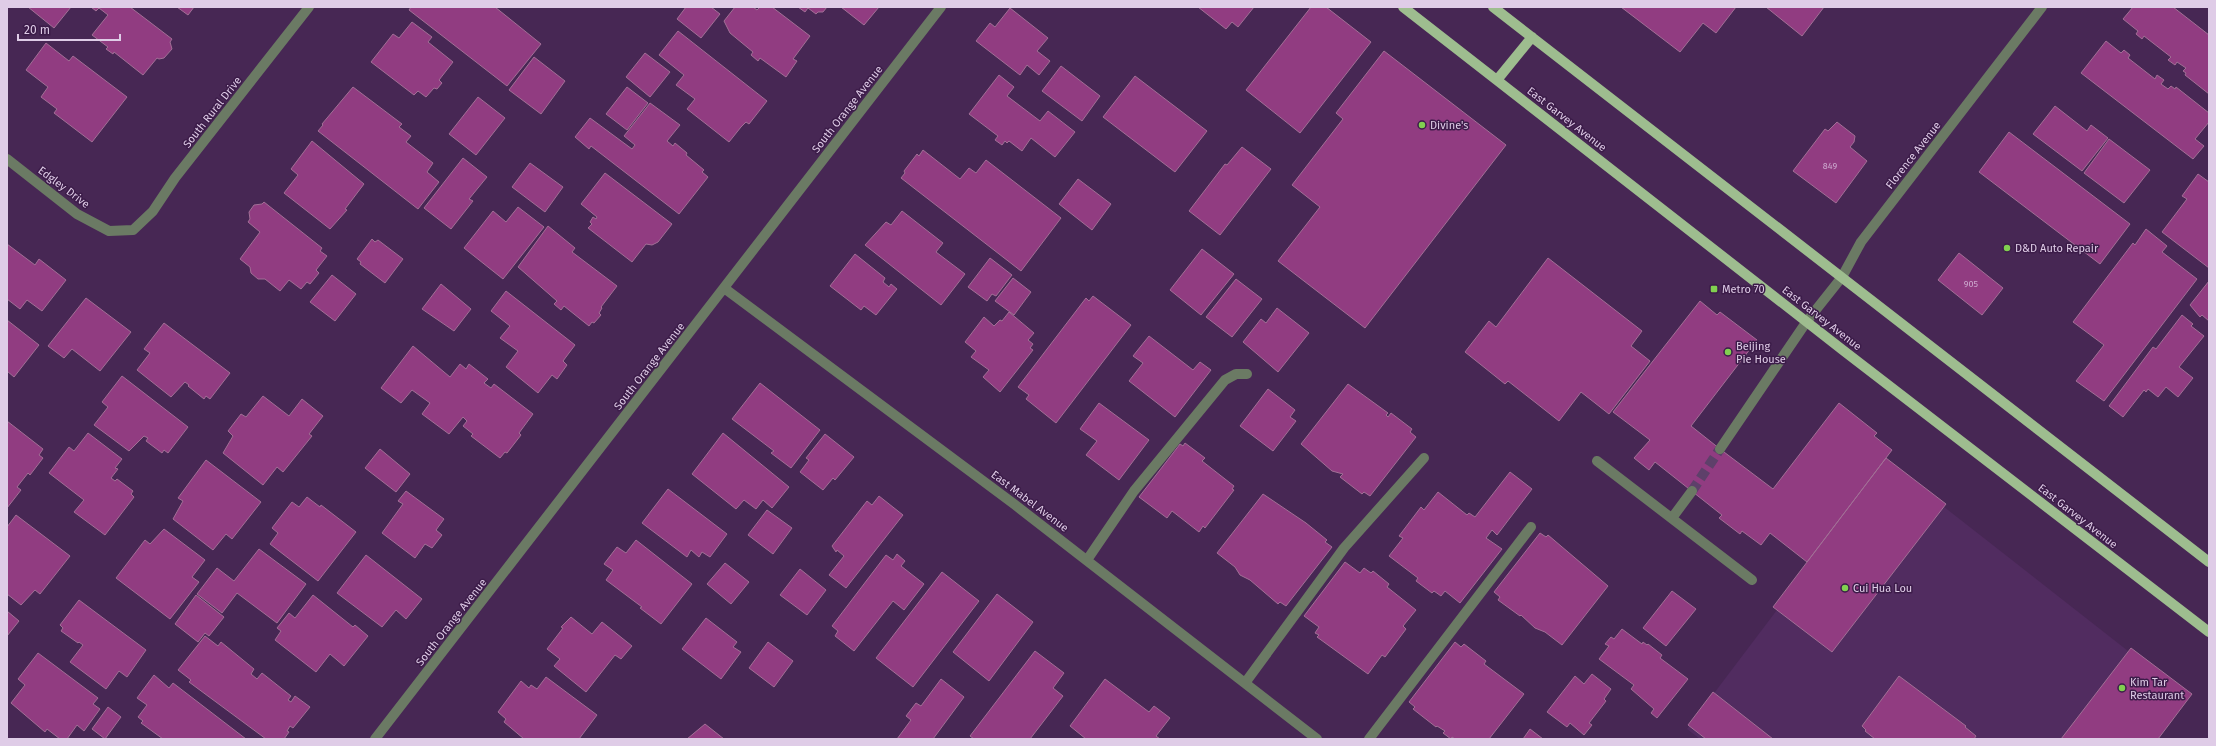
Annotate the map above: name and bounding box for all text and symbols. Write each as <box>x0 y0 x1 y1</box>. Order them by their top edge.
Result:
scale bar <box>18 16 120 42</box>
text: 20 m <box>24 23 50 37</box>
street label: South Orange Avenue <box>809 63 885 155</box>
street label: South Rural Drive <box>181 74 244 151</box>
street label: East Garvey Avenue <box>1524 84 1609 154</box>
place label: Divine's <box>1430 119 1468 132</box>
street label: Florence Avenue <box>1883 119 1944 192</box>
marker: Divine's <box>1417 120 1427 130</box>
house number: 849 <box>1823 161 1837 171</box>
street label: Edgley Drive <box>35 164 92 211</box>
place label: D&D Auto Repair <box>2015 242 2099 255</box>
marker: D&D Auto Repair <box>2002 243 2012 253</box>
house number: 905 <box>1964 279 1979 289</box>
place label: Metro 70 <box>1722 283 1765 296</box>
street label: East Garvey Avenue <box>1779 283 1864 353</box>
marker: Metro 70 <box>1709 284 1719 294</box>
street label: South Orange Avenue <box>611 320 687 412</box>
place label: Beijing Pie House <box>1736 340 1786 366</box>
marker: Beijing Pie House <box>1723 347 1733 357</box>
street label: East Mabel Avenue <box>989 468 1071 535</box>
street label: East Garvey Avenue <box>2035 481 2120 551</box>
street label: South Orange Avenue <box>413 576 489 668</box>
place label: Cui Hua Lou <box>1853 582 1912 595</box>
marker: Cui Hua Lou <box>1840 583 1850 593</box>
place label: Kim Tar Restaurant <box>2130 676 2184 702</box>
marker: Kim Tar Restaurant <box>2117 683 2127 693</box>

